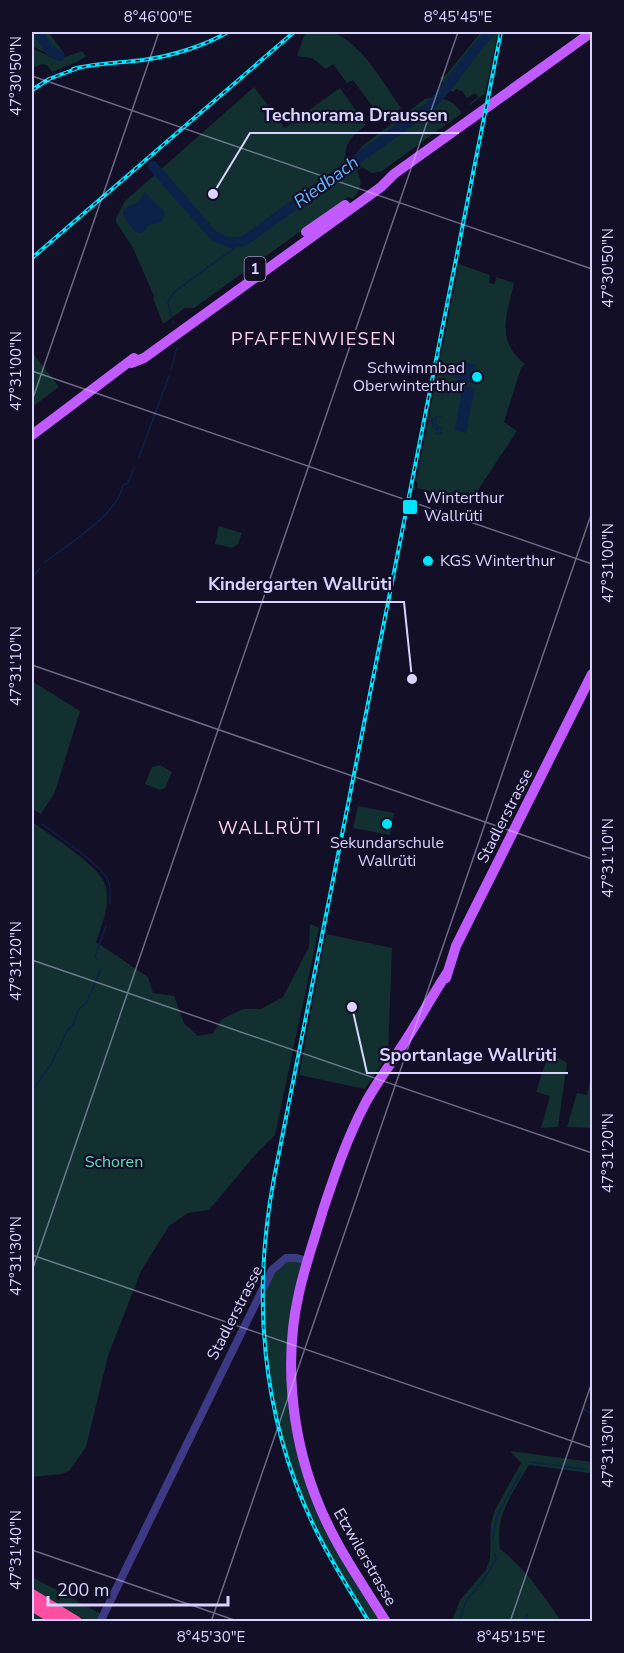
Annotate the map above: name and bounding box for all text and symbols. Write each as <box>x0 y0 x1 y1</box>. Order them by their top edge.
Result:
text: 8°46'00"E <box>124 7 192 27</box>
text: 8°45'45"E <box>424 7 492 27</box>
text: 47°30'50"N <box>6 36 26 116</box>
callout: Technorama Draussen <box>250 97 459 133</box>
text: Technorama Draussen <box>262 103 448 127</box>
water label: Riedbach <box>289 150 363 214</box>
text: 47°30'50"N <box>598 228 618 308</box>
road number: 1 <box>244 257 266 281</box>
district label: PFAFFENWIESEN <box>231 327 397 351</box>
text: 47°31'00"N <box>6 331 26 411</box>
place label: Schwimmbad Oberwinterthur <box>353 357 465 397</box>
marker: Schwimmbad Oberwinterthur <box>470 370 484 384</box>
place label: Winterthur Wallrüti <box>424 487 504 527</box>
marker: Winterthur Wallrüti <box>401 498 419 516</box>
text: 47°31'00"N <box>598 523 618 603</box>
place label: KGS Winterthur <box>440 550 555 572</box>
marker: KGS Winterthur <box>421 554 435 568</box>
callout: Kindergarten Wallrüti <box>196 566 404 602</box>
text: Kindergarten Wallrüti <box>208 572 392 596</box>
text: 47°31'10"N <box>6 626 26 706</box>
street label: Stadlerstrasse <box>472 765 538 867</box>
district label: WALLRÜTI <box>218 816 322 840</box>
marker: Sekundarschule Wallrüti <box>380 817 394 831</box>
text: 47°31'10"N <box>598 818 618 898</box>
place label: Sekundarschule Wallrüti <box>330 832 444 872</box>
text: 47°31'20"N <box>6 921 26 1001</box>
callout: Sportanlage Wallrüti <box>367 1037 568 1073</box>
text: Sportanlage Wallrüti <box>379 1043 557 1067</box>
text: 47°31'20"N <box>598 1113 618 1193</box>
park label: Schoren <box>85 1151 143 1173</box>
text: 47°31'30"N <box>6 1216 26 1296</box>
street label: Stadlerstrasse <box>202 1262 268 1364</box>
text: 47°31'30"N <box>598 1408 618 1488</box>
street label: Etzwilerstrasse <box>328 1504 402 1610</box>
text: 47°31'40"N <box>6 1510 26 1590</box>
scale bar <box>48 1569 228 1607</box>
text: 200 m <box>57 1578 109 1602</box>
text: 8°45'30"E <box>177 1627 245 1647</box>
text: 8°45'15"E <box>477 1627 545 1647</box>

